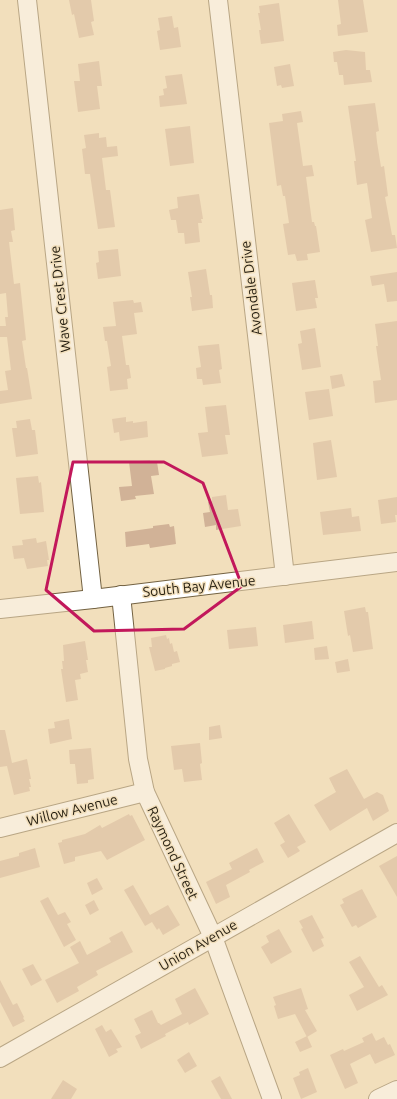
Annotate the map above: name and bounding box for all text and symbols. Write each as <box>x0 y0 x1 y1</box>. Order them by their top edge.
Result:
street label: Avondale Drive <box>237 240 265 336</box>
street label: Wave Crest Drive <box>46 245 74 353</box>
street label: South Bay Avenue <box>142 572 256 600</box>
street label: Willow Avenue <box>25 791 119 829</box>
street label: Raymond Street <box>144 804 202 903</box>
street label: Union Avenue <box>156 916 240 974</box>

